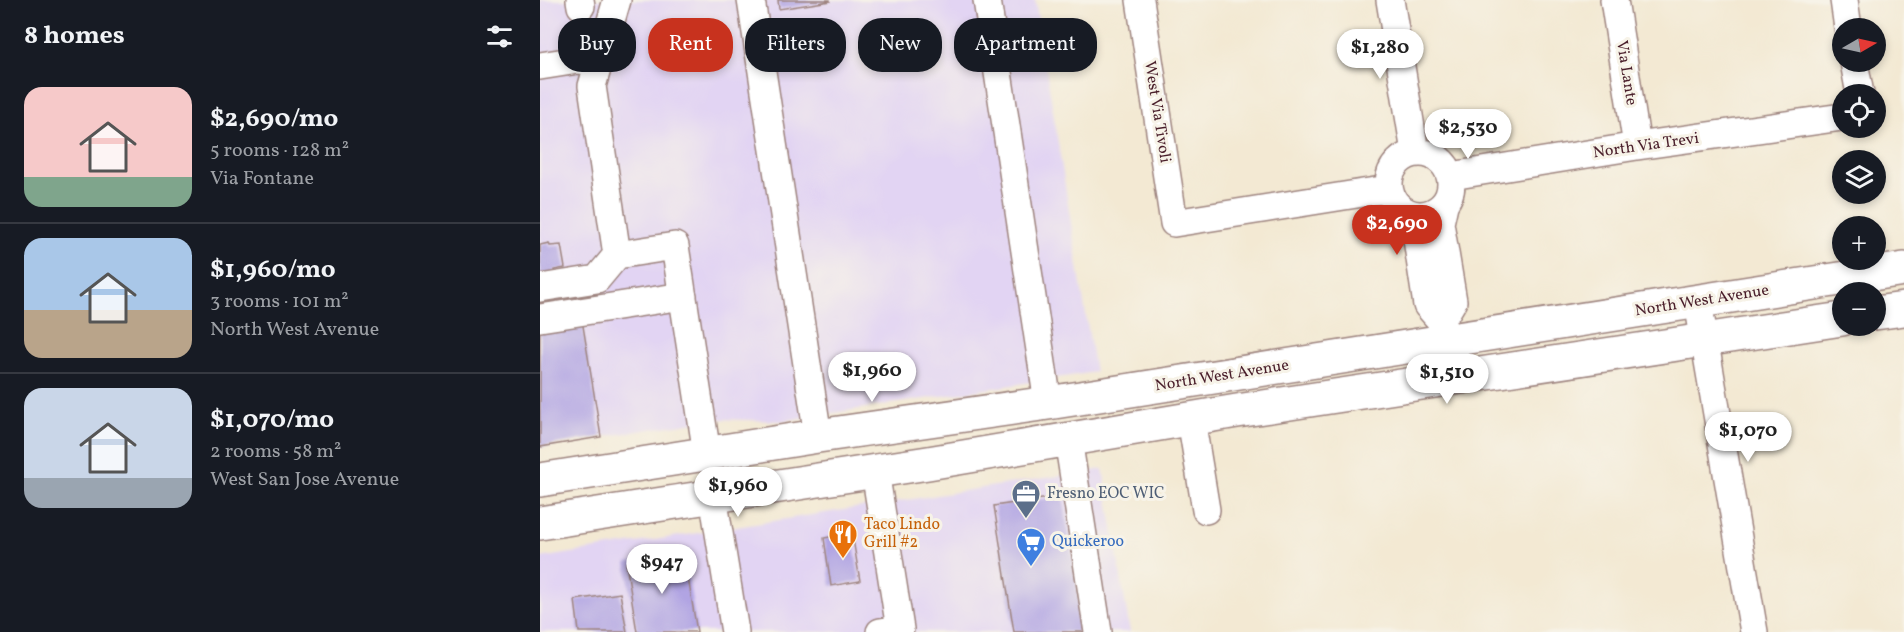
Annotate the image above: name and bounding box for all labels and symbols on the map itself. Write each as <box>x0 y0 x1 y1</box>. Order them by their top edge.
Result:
north arrow <box>1832 18 1886 72</box>
pin: $1,280 <box>1331 29 1429 80</box>
street label: Via Lante <box>1610 39 1642 107</box>
street label: West Via Tivoli <box>1138 59 1176 165</box>
pin: $2,530 <box>1419 109 1517 160</box>
street label: North Via Trevi <box>1592 128 1701 164</box>
pin: $2,690 <box>1348 205 1446 256</box>
street label: North West Avenue <box>1633 280 1771 322</box>
pin: $1,960 <box>823 352 921 403</box>
pin: $1,510 <box>1398 354 1496 405</box>
street label: North West Avenue <box>1153 355 1291 397</box>
pin: $1,070 <box>1699 412 1797 463</box>
pin: $1,960 <box>689 467 787 518</box>
office icon: Fresno EOC WIC <box>1010 478 1042 520</box>
place label: Fresno EOC WIC <box>1047 483 1165 505</box>
place label: Taco Lindo Grill #2 <box>864 514 940 554</box>
restaurant icon: Taco Lindo Grill #2 <box>827 518 859 560</box>
supermarket icon: Quickeroo <box>1015 526 1047 568</box>
place label: Quickeroo <box>1052 531 1124 553</box>
pin: $947 <box>626 544 698 595</box>

